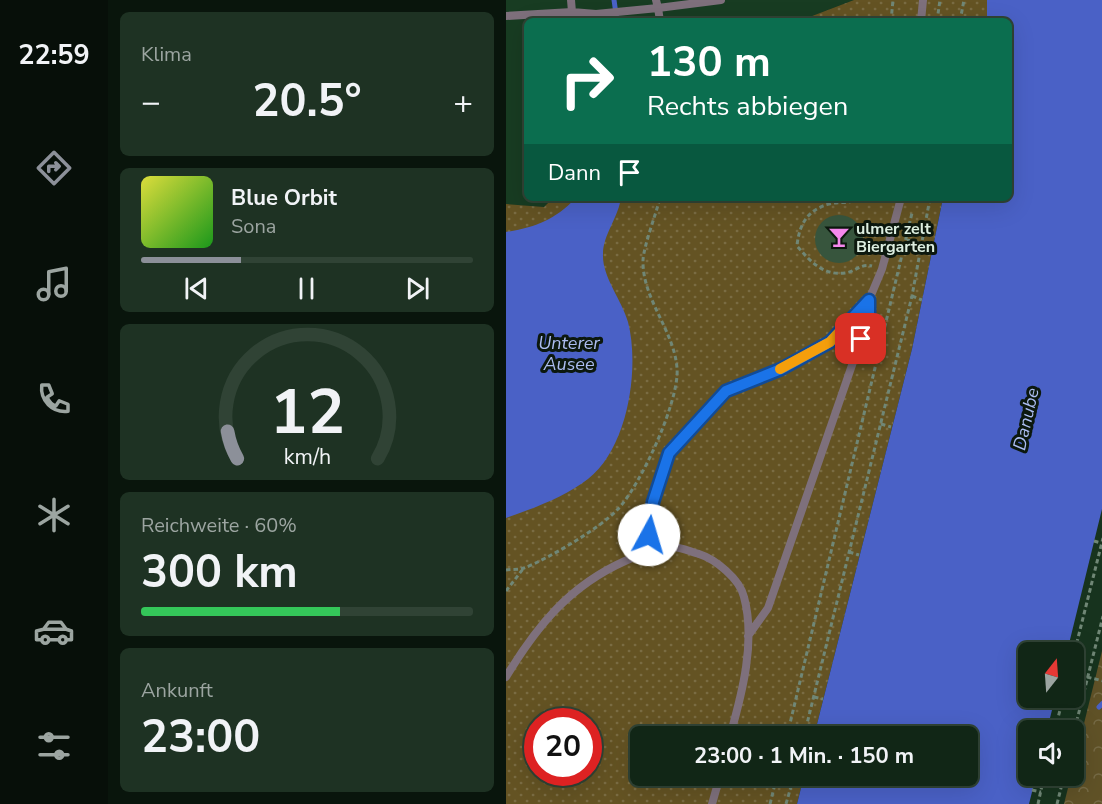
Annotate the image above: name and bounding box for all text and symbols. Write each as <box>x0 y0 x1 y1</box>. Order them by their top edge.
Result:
text: 130 m <box>647 34 771 91</box>
text: 22:59 <box>18 37 90 74</box>
text: Klima <box>141 41 192 68</box>
icon: right <box>548 42 626 120</box>
text: 20.5° <box>252 71 362 132</box>
text: − <box>141 80 161 125</box>
text: + <box>453 80 473 125</box>
text: Rechts abbiegen <box>647 88 848 125</box>
icon: directions <box>33 147 75 189</box>
icon: arrive <box>613 156 646 189</box>
text: Dann <box>548 158 601 188</box>
text: Blue Orbit <box>231 183 337 213</box>
text: Sona <box>231 213 276 240</box>
place label: ulmer zelt Biergarten <box>856 218 935 258</box>
bar icon: ulmer zelt Biergarten <box>827 225 851 249</box>
icon: music <box>33 263 75 305</box>
icon: previous <box>180 272 213 305</box>
icon: pause <box>290 272 323 305</box>
icon: next <box>401 272 434 305</box>
pin <box>835 313 886 364</box>
icon: arrive <box>844 322 877 355</box>
water label: Unterer Ausee <box>538 331 600 376</box>
text: 12 <box>270 370 344 455</box>
icon: phone <box>33 378 75 420</box>
water label: Danube <box>1007 385 1045 453</box>
text: km/h <box>283 442 331 472</box>
icon: climate <box>33 494 75 536</box>
position arrow <box>617 503 681 567</box>
text: Reichweite · 60% <box>141 512 297 539</box>
text: 300 km <box>141 542 298 603</box>
icon: car <box>33 610 75 652</box>
north arrow <box>1018 642 1084 708</box>
map controls <box>1018 642 1084 786</box>
text: Ankunft <box>141 677 213 704</box>
text: 23:00 <box>141 707 260 768</box>
speed limit sign: 20 <box>524 708 602 786</box>
button: sound <box>1018 720 1084 786</box>
icon: filters <box>33 725 75 767</box>
text: 23:00 · 1 Min. · 150 m <box>694 741 914 771</box>

